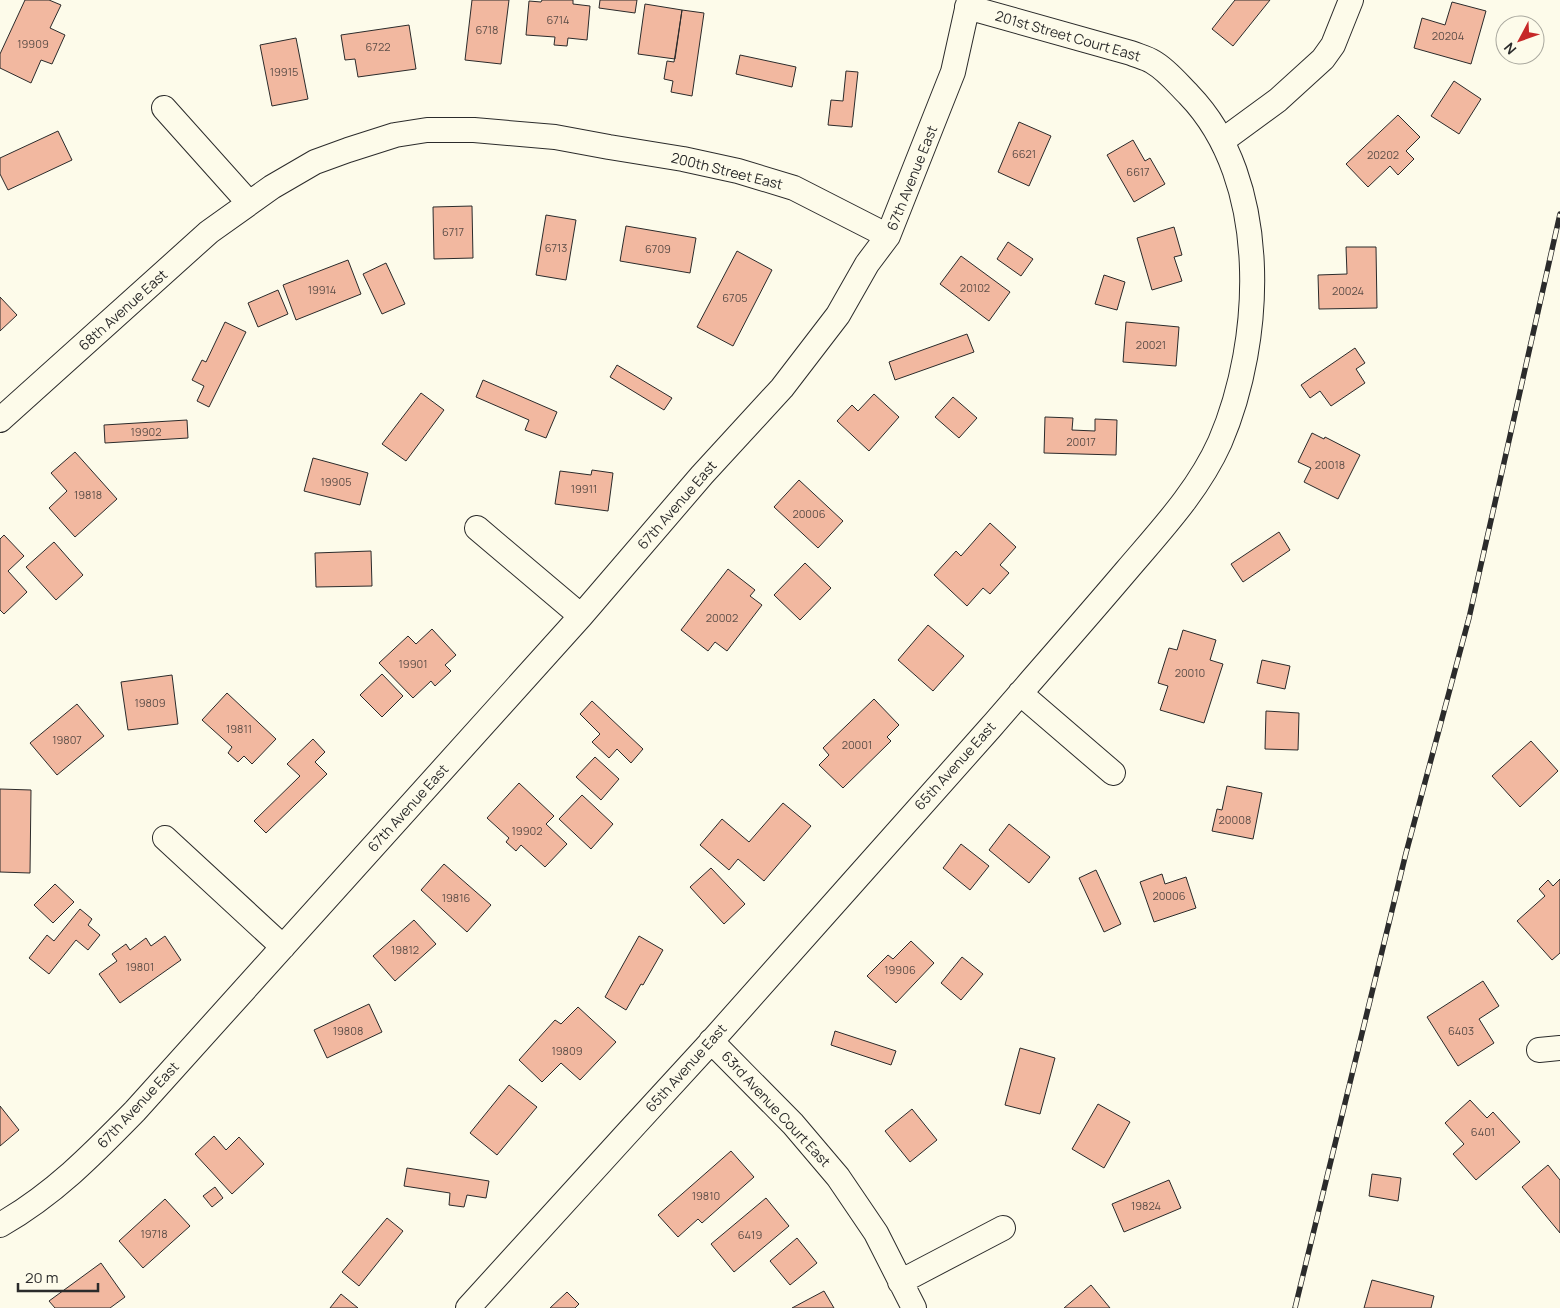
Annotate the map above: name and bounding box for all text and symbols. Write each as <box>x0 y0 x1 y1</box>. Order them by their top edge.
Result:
street label: 201st Street Court East <box>993 6 1143 65</box>
house number: 6714 <box>546 12 570 27</box>
north arrow <box>1495 15 1545 65</box>
house number: 6718 <box>475 22 499 37</box>
house number: 20204 <box>1432 28 1464 43</box>
house number: 19909 <box>17 36 49 51</box>
house number: 6722 <box>366 39 390 54</box>
text: N <box>1499 39 1520 59</box>
house number: 19915 <box>270 64 298 79</box>
street label: 67th Avenue East <box>882 122 941 233</box>
house number: 6621 <box>1012 146 1036 161</box>
street label: 200th Street East <box>669 147 785 194</box>
house number: 20202 <box>1367 147 1399 162</box>
house number: 6617 <box>1126 164 1150 179</box>
house number: 6717 <box>442 224 464 239</box>
house number: 6713 <box>545 240 567 255</box>
house number: 6709 <box>645 241 671 256</box>
street label: 68th Avenue East <box>74 265 171 354</box>
house number: 20102 <box>960 280 990 295</box>
house number: 19914 <box>308 282 336 297</box>
house number: 20024 <box>1332 283 1364 298</box>
house number: 6705 <box>722 290 748 305</box>
house number: 20021 <box>1136 337 1166 352</box>
house number: 19902 <box>131 424 161 439</box>
house number: 20017 <box>1066 434 1096 449</box>
street label: 67th Avenue East <box>633 456 721 553</box>
house number: 20018 <box>1315 457 1345 472</box>
house number: 19905 <box>320 474 352 489</box>
house number: 19911 <box>571 481 597 496</box>
house number: 19818 <box>74 487 102 502</box>
house number: 20006 <box>792 506 826 521</box>
house number: 20002 <box>706 610 738 625</box>
house number: 19901 <box>399 656 427 671</box>
house number: 20010 <box>1175 665 1205 680</box>
house number: 19809 <box>134 695 166 710</box>
street label: 65th Avenue East <box>910 717 1000 814</box>
house number: 19811 <box>226 721 252 736</box>
house number: 19807 <box>52 732 82 747</box>
house number: 20001 <box>842 737 872 752</box>
street label: 67th Avenue East <box>363 759 452 856</box>
house number: 20008 <box>1219 812 1251 827</box>
house number: 19902 <box>512 823 542 838</box>
house number: 20006 <box>1152 888 1186 903</box>
house number: 19816 <box>442 890 470 905</box>
house number: 19812 <box>391 942 419 957</box>
house number: 19801 <box>126 959 154 974</box>
house number: 19906 <box>884 962 916 977</box>
street label: 65th Avenue East <box>641 1019 731 1116</box>
house number: 19808 <box>333 1023 363 1038</box>
house number: 6403 <box>1448 1023 1474 1038</box>
house number: 19809 <box>551 1043 583 1058</box>
street label: 63rd Avenue Court East <box>718 1047 835 1171</box>
street label: 67th Avenue East <box>93 1057 183 1152</box>
house number: 6401 <box>1471 1124 1495 1139</box>
house number: 19810 <box>692 1188 720 1203</box>
house number: 19824 <box>1131 1198 1161 1213</box>
house number: 19718 <box>140 1226 168 1241</box>
house number: 6419 <box>738 1227 762 1242</box>
scale bar <box>18 1260 98 1292</box>
text: 20 m <box>25 1267 58 1288</box>

